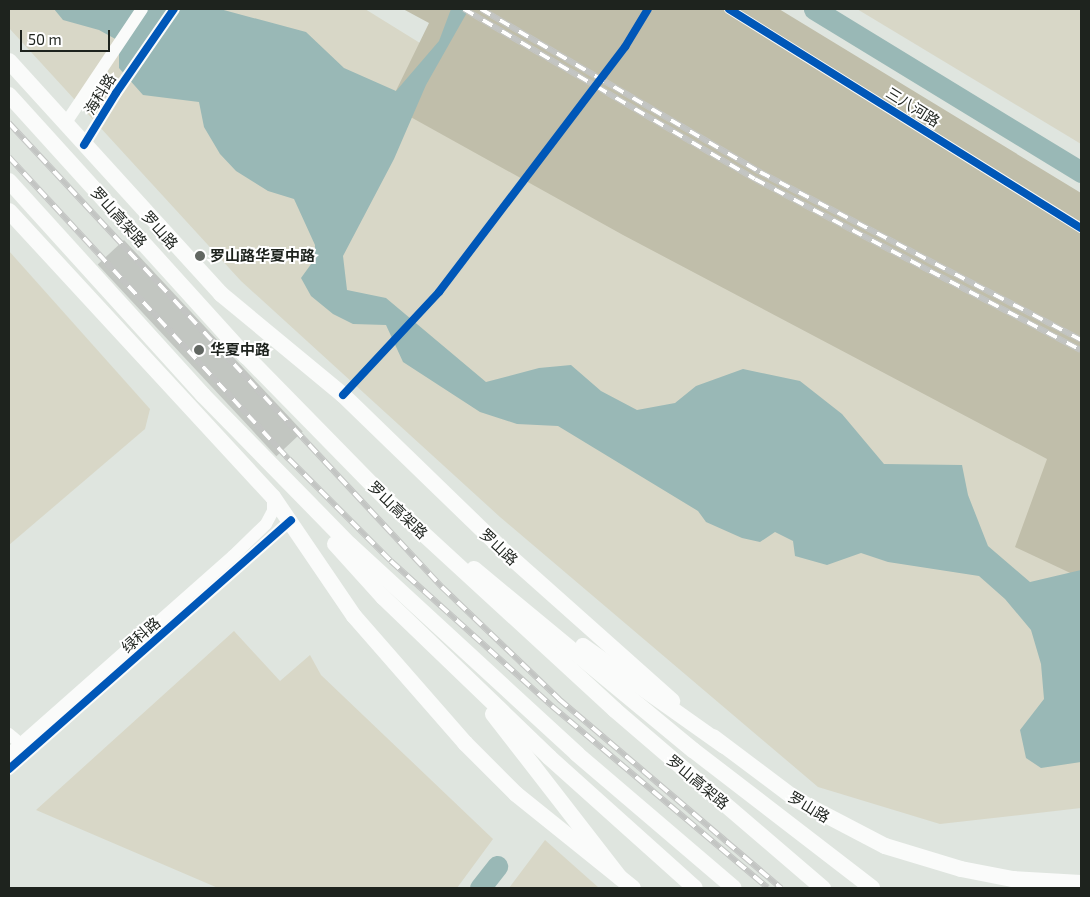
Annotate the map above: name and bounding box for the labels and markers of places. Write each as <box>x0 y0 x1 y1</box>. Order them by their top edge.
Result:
place label: 罗山路华夏中路 <box>210 247 315 265</box>
marker: 罗山路华夏中路 <box>194 250 206 262</box>
place label: 华夏中路 <box>210 341 270 359</box>
marker: 华夏中路 <box>192 343 206 357</box>

